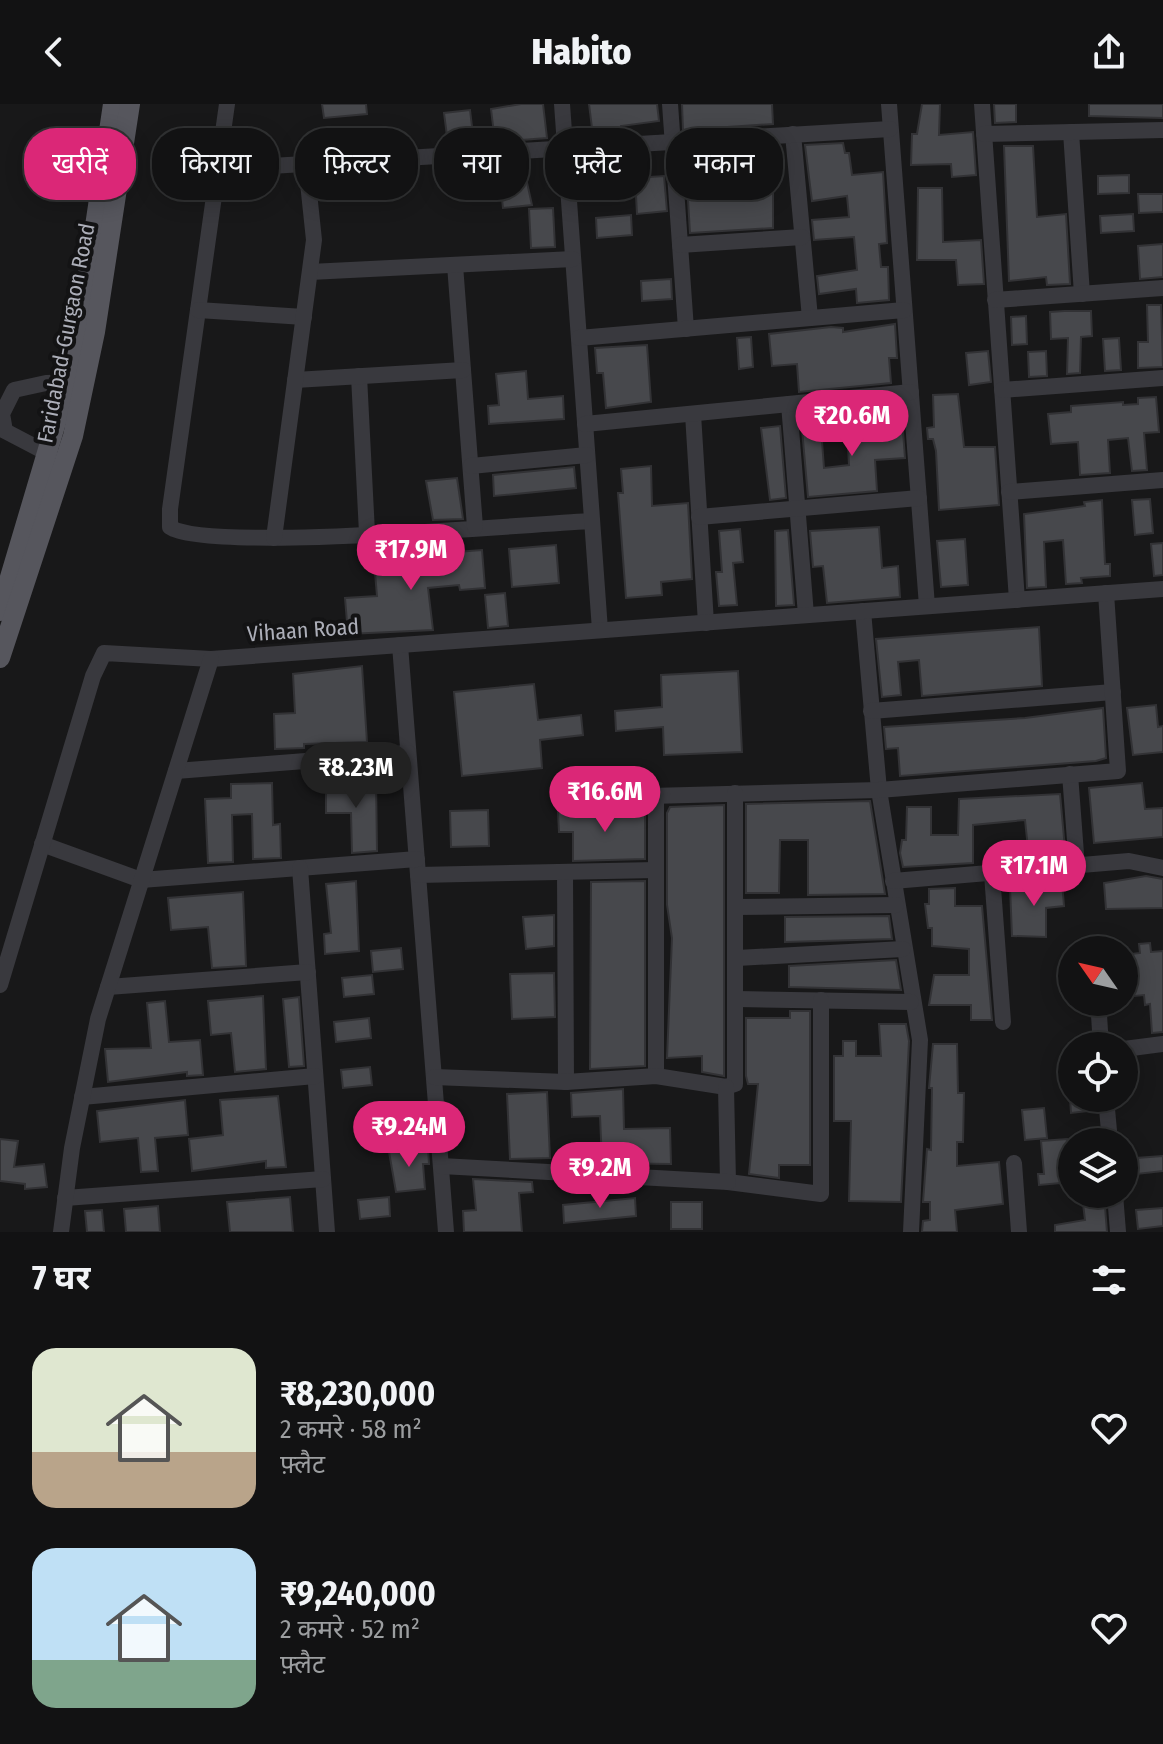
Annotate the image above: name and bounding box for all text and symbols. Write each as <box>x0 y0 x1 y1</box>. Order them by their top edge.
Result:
icon: back <box>32 30 76 74</box>
text: Habito <box>531 30 632 74</box>
icon: share <box>1087 30 1131 74</box>
chip: खरीदें <box>24 128 136 200</box>
chip: किराया <box>152 128 279 200</box>
chip: फ़िल्टर <box>295 128 418 200</box>
chip: नया <box>434 128 529 200</box>
chip: फ़्लैट <box>545 128 650 200</box>
chip: मकान <box>666 128 783 200</box>
street label: Faridabad-Gurgaon Road <box>31 221 101 445</box>
pin: ₹20.6M <box>787 390 917 458</box>
text: ₹20.6M <box>814 400 890 431</box>
pin: ₹17.9M <box>346 524 476 592</box>
text: ₹17.9M <box>375 534 447 565</box>
street label: Vihaan Road <box>246 613 360 647</box>
pin: ₹8.23M <box>291 742 421 810</box>
text: ₹8.23M <box>318 752 394 783</box>
pin: ₹16.6M <box>540 766 670 834</box>
text: ₹16.6M <box>567 776 643 807</box>
pin: ₹17.1M <box>969 840 1099 908</box>
text: ₹17.1M <box>1000 850 1068 881</box>
north arrow <box>1058 936 1138 1016</box>
map controls <box>1058 936 1138 1208</box>
button: locate <box>1058 1032 1138 1112</box>
pin: ₹9.24M <box>344 1101 474 1169</box>
text: ₹9.24M <box>371 1111 447 1142</box>
button: layers <box>1058 1128 1138 1208</box>
pin: ₹9.2M <box>544 1142 656 1210</box>
text: ₹9.2M <box>569 1152 631 1183</box>
text: 7 घर <box>32 1257 91 1298</box>
icon: filters <box>1087 1258 1131 1302</box>
text: ₹8,230,000 <box>280 1373 435 1414</box>
icon: home <box>96 1380 192 1476</box>
icon: heart <box>1087 1406 1131 1450</box>
text: 2 कमरे · 58 m² <box>280 1414 422 1445</box>
text: फ़्लैट <box>280 1449 325 1480</box>
text: ₹9,240,000 <box>280 1573 436 1614</box>
icon: home <box>96 1580 192 1676</box>
icon: heart <box>1087 1606 1131 1650</box>
text: 2 कमरे · 52 m² <box>280 1614 420 1645</box>
text: फ़्लैट <box>280 1649 325 1680</box>

